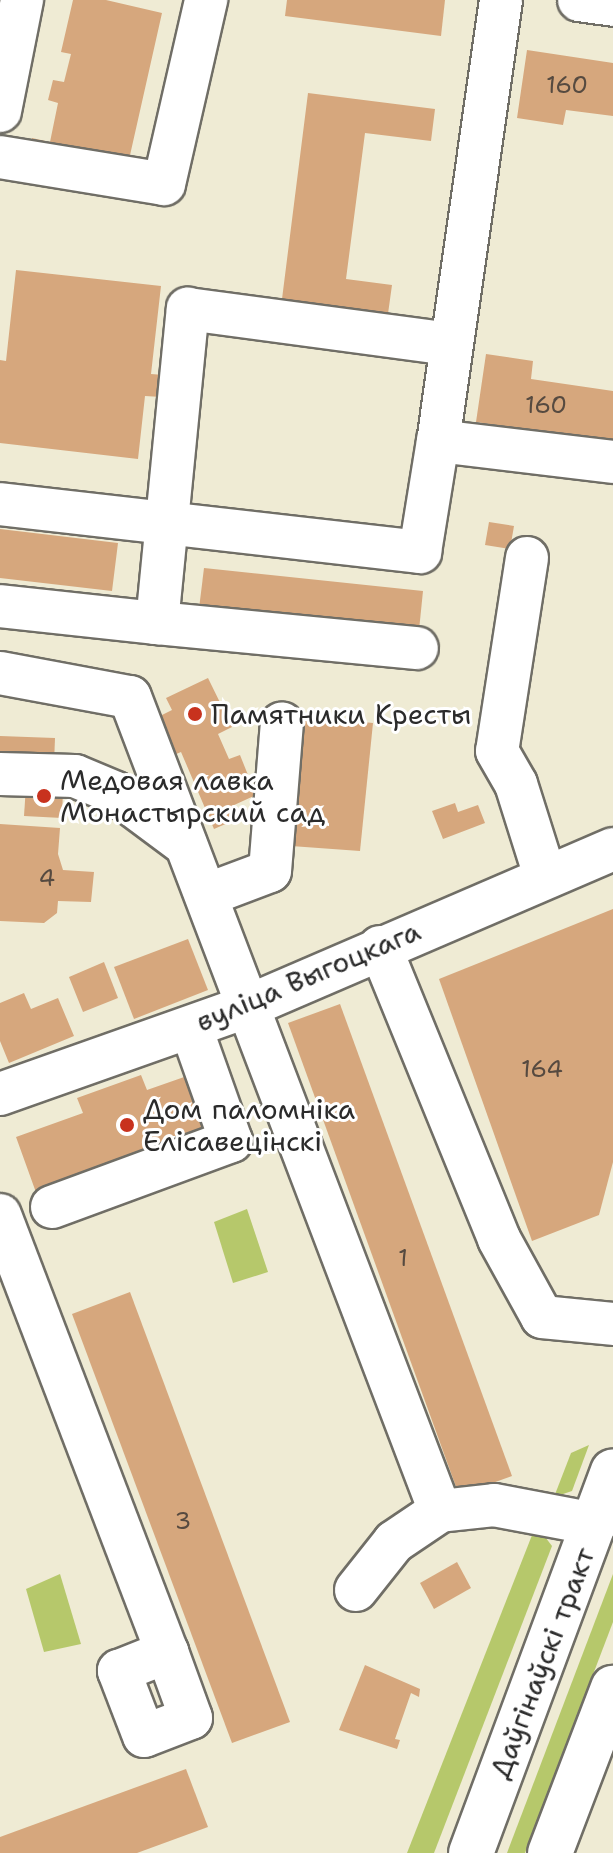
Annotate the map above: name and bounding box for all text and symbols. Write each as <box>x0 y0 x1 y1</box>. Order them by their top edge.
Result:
house number: 160 <box>546 72 588 100</box>
house number: 160 <box>525 392 567 420</box>
place label: Памятники Кресты <box>211 697 471 731</box>
marker: Памятники Кресты <box>186 705 204 723</box>
place label: Медовая лавка Монастырский сад <box>60 763 325 829</box>
marker: Медовая лавка Монастырский сад <box>35 787 53 805</box>
house number: 4 <box>39 865 55 893</box>
street label: вуліца Выгоцкага <box>191 914 425 1038</box>
house number: 164 <box>521 1056 563 1084</box>
place label: Дом паломніка Елісавецінскі <box>143 1092 355 1158</box>
marker: Дом паломніка Елісавецінскі <box>118 1116 136 1134</box>
house number: 1 <box>398 1245 408 1273</box>
house number: 3 <box>175 1508 191 1536</box>
street label: Даўгінаўскі тракт <box>483 1543 601 1783</box>

